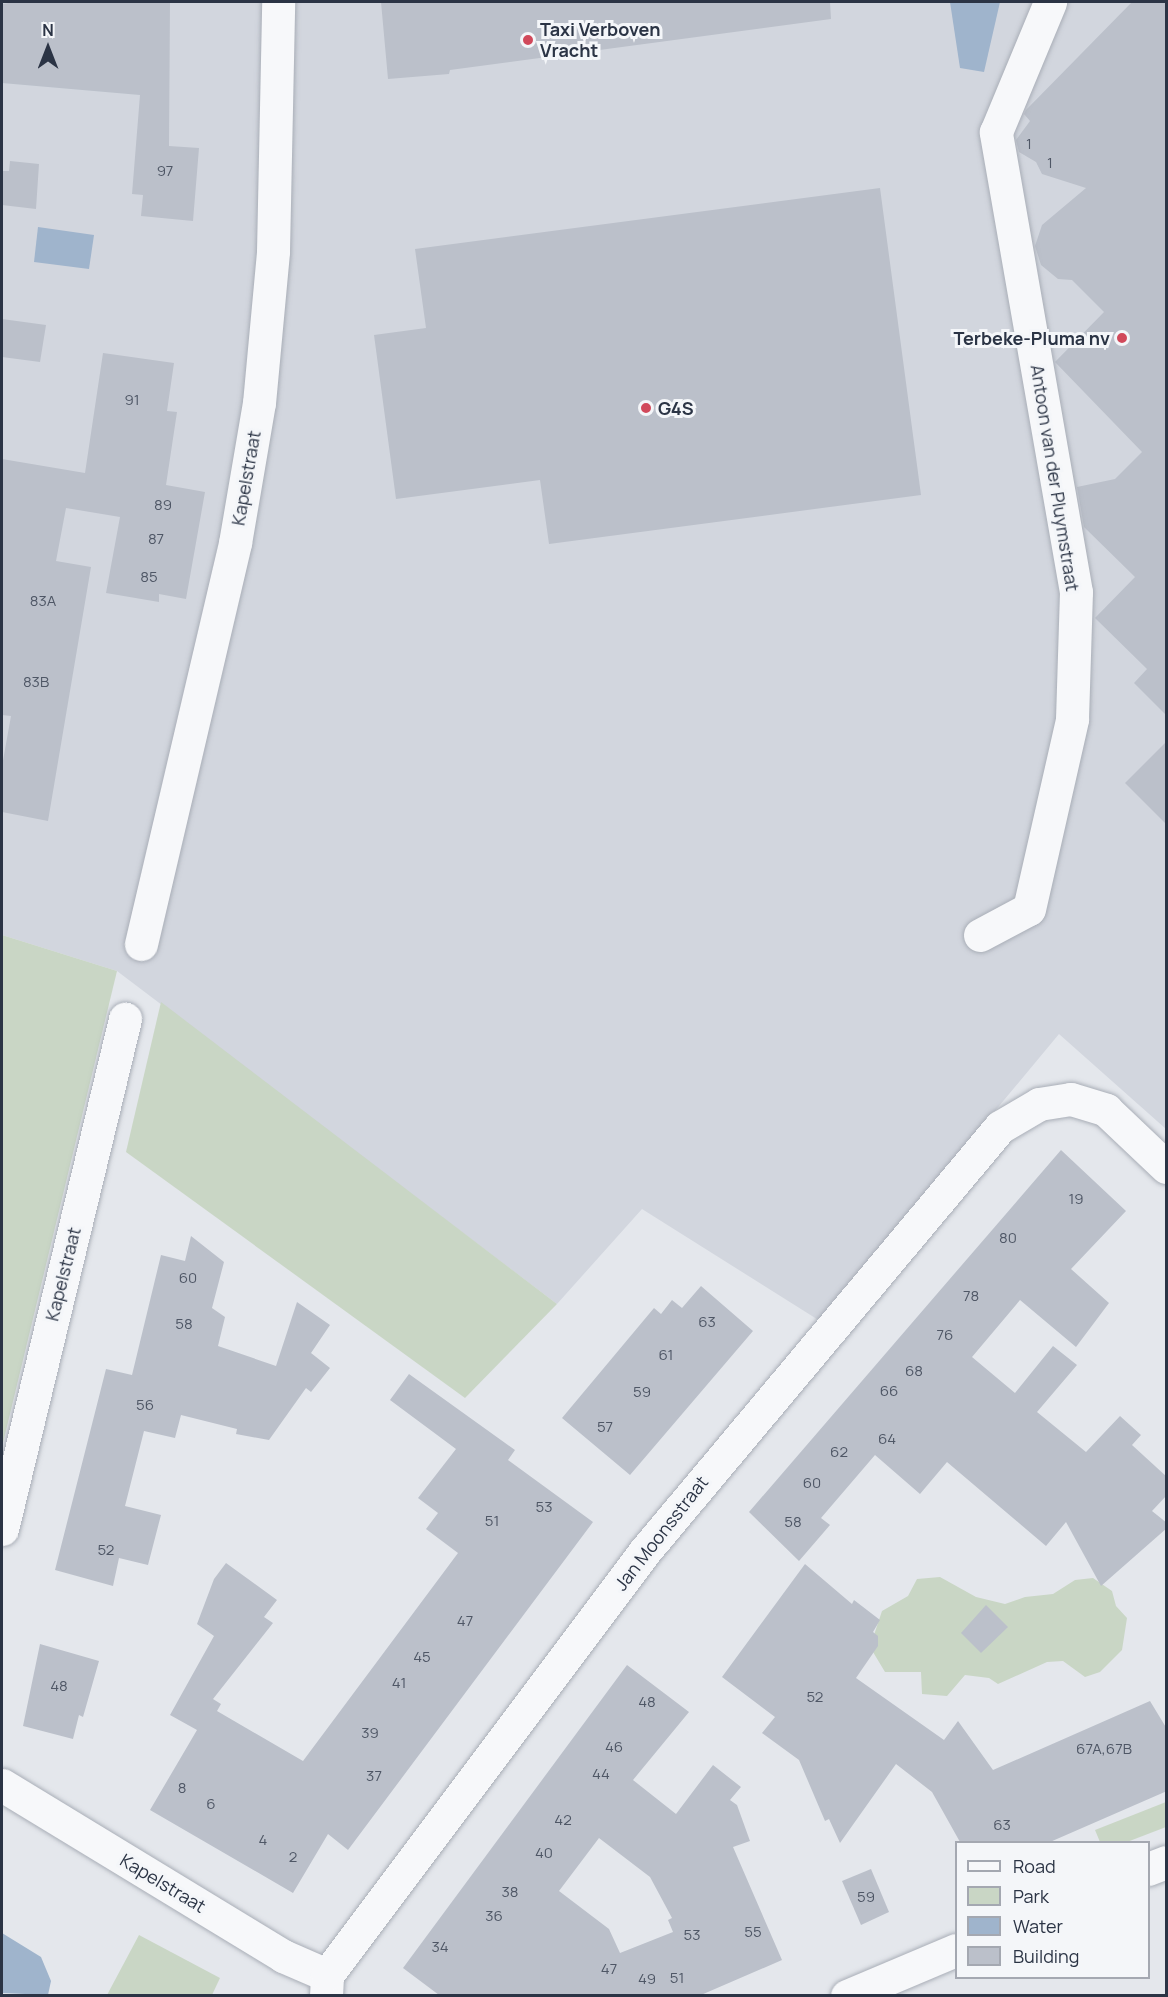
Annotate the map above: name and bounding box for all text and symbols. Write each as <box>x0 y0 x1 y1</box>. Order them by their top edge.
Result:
north arrow <box>18 18 78 78</box>
text: N <box>42 19 54 41</box>
place label: Taxi Verboven Vracht <box>540 19 660 62</box>
marker: Taxi Verboven Vracht <box>521 33 535 47</box>
house number: 1 <box>1026 135 1032 153</box>
house number: 1 <box>1047 154 1053 172</box>
house number: 97 <box>157 162 173 180</box>
place label: Terbeke-Pluma nv <box>954 327 1110 349</box>
marker: Terbeke-Pluma nv <box>1115 331 1129 345</box>
street label: Antoon van der Pluymstraat <box>1026 363 1084 593</box>
house number: 91 <box>124 391 140 409</box>
place label: G4S <box>658 397 694 419</box>
marker: G4S <box>639 401 653 415</box>
street label: Kapelstraat <box>227 429 265 527</box>
house number: 89 <box>154 496 172 514</box>
house number: 87 <box>148 530 164 548</box>
house number: 85 <box>140 568 158 586</box>
house number: 83A <box>30 592 56 610</box>
house number: 83B <box>23 673 49 691</box>
house number: 19 <box>1068 1190 1084 1208</box>
street label: Kapelstraat <box>41 1225 85 1323</box>
house number: 80 <box>999 1229 1017 1247</box>
house number: 60 <box>179 1269 197 1287</box>
house number: 78 <box>963 1287 979 1305</box>
house number: 63 <box>698 1313 716 1331</box>
house number: 58 <box>175 1315 193 1333</box>
house number: 76 <box>937 1326 953 1344</box>
house number: 61 <box>659 1346 673 1364</box>
house number: 68 <box>905 1362 923 1380</box>
house number: 66 <box>880 1382 898 1400</box>
house number: 59 <box>633 1383 651 1401</box>
house number: 56 <box>136 1396 154 1414</box>
house number: 57 <box>597 1418 613 1436</box>
house number: 64 <box>878 1430 896 1448</box>
house number: 62 <box>830 1443 848 1461</box>
street label: Jan Moonsstraat <box>610 1472 712 1594</box>
house number: 60 <box>803 1474 821 1492</box>
house number: 53 <box>536 1498 552 1516</box>
house number: 51 <box>485 1512 499 1530</box>
house number: 58 <box>784 1513 802 1531</box>
house number: 52 <box>98 1541 114 1559</box>
house number: 47 <box>457 1612 473 1630</box>
house number: 45 <box>413 1648 431 1666</box>
house number: 41 <box>392 1674 406 1692</box>
house number: 48 <box>50 1677 68 1695</box>
house number: 52 <box>807 1688 823 1706</box>
house number: 48 <box>638 1693 656 1711</box>
house number: 39 <box>361 1724 379 1742</box>
house number: 46 <box>605 1738 623 1756</box>
house number: 67A,67B <box>1076 1740 1132 1758</box>
house number: 44 <box>592 1765 610 1783</box>
house number: 37 <box>366 1767 382 1785</box>
house number: 8 <box>178 1779 186 1797</box>
house number: 6 <box>206 1795 216 1813</box>
house number: 42 <box>554 1811 572 1829</box>
house number: 63 <box>993 1816 1011 1834</box>
house number: 4 <box>259 1831 267 1849</box>
legend <box>955 1841 1150 1979</box>
house number: 40 <box>535 1844 553 1862</box>
house number: 2 <box>289 1848 297 1866</box>
street label: Kapelstraat <box>116 1849 210 1917</box>
text: Road <box>1013 1854 1056 1878</box>
house number: 38 <box>501 1883 519 1901</box>
text: Park <box>1013 1884 1049 1908</box>
house number: 59 <box>857 1888 875 1906</box>
house number: 36 <box>485 1907 503 1925</box>
text: Water <box>1013 1914 1063 1938</box>
house number: 55 <box>744 1923 762 1941</box>
house number: 53 <box>684 1926 700 1944</box>
house number: 34 <box>431 1938 449 1956</box>
text: Building <box>1013 1944 1079 1968</box>
house number: 47 <box>601 1960 617 1978</box>
house number: 51 <box>670 1969 684 1987</box>
house number: 49 <box>638 1970 656 1988</box>

